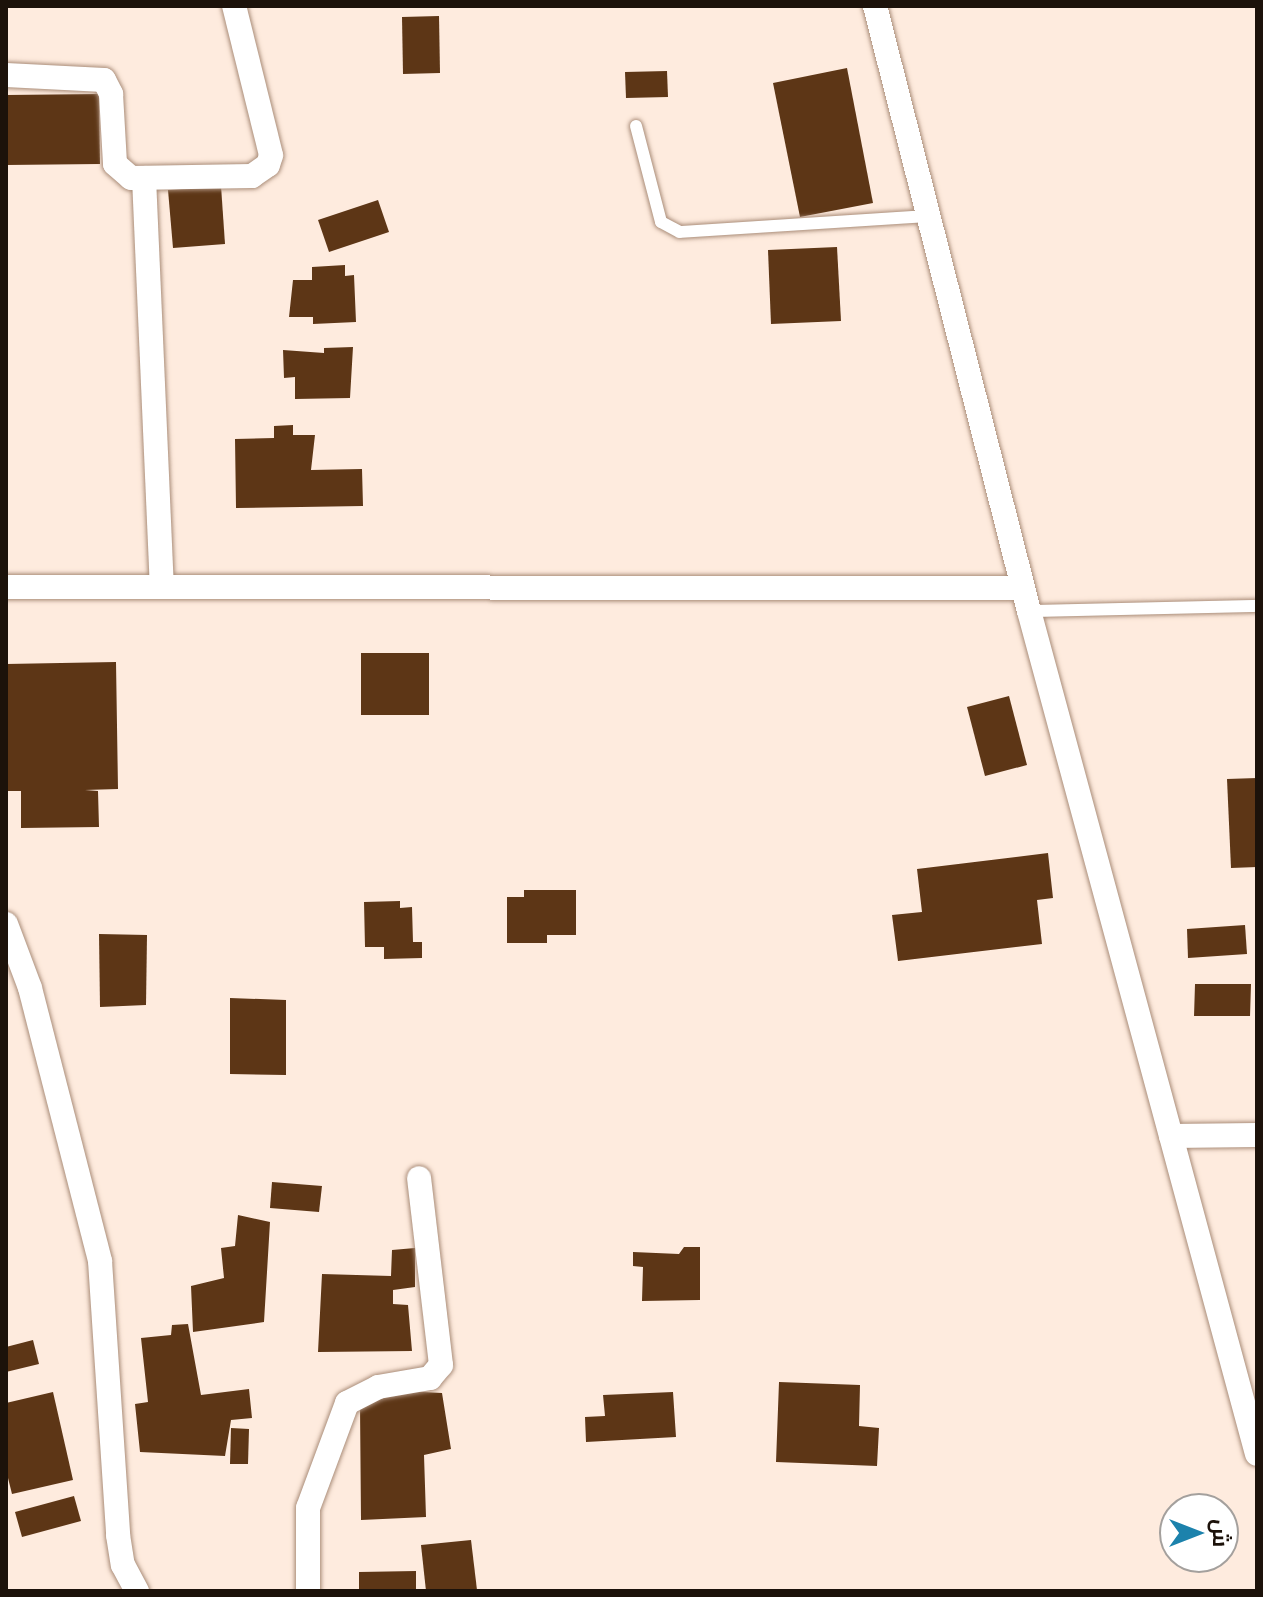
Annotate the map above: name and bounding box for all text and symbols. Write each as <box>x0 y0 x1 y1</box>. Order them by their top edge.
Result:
north arrow <box>1159 1493 1239 1573</box>
text: ش <box>1207 1519 1235 1547</box>

